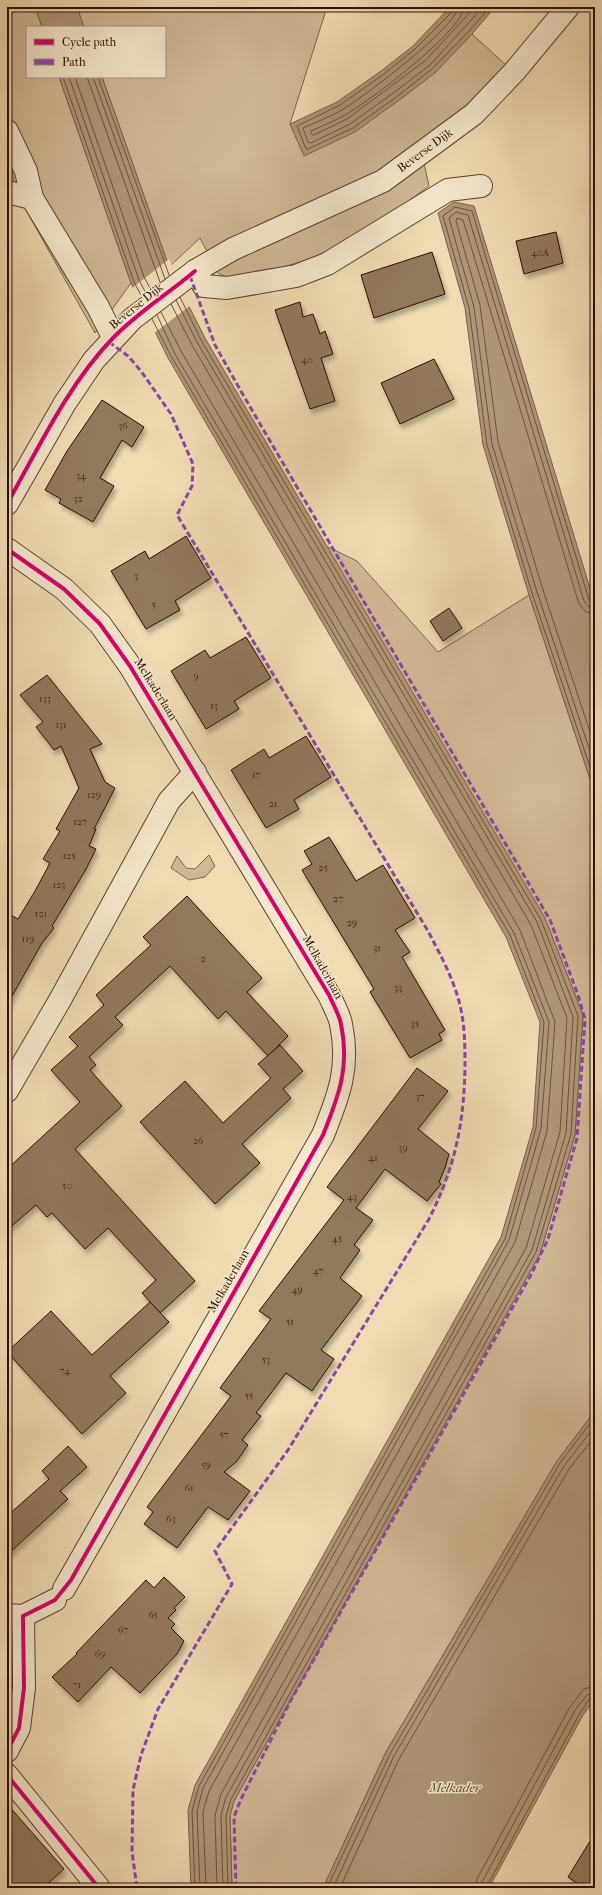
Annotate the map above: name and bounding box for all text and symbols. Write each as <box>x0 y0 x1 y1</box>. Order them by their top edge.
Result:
legend <box>26 26 166 78</box>
text: Cycle path <box>62 35 117 49</box>
text: Path <box>62 55 86 69</box>
street label: Beverse Dijk <box>394 125 456 175</box>
house number: 40A <box>531 247 549 259</box>
street label: Beverse Dijk <box>106 280 166 332</box>
house number: 40 <box>301 354 313 366</box>
house number: 36 <box>118 420 128 432</box>
house number: 34 <box>76 470 87 482</box>
house number: 32 <box>73 493 83 505</box>
house number: 3 <box>134 570 138 582</box>
house number: 5 <box>152 599 156 611</box>
street label: Melkaderlaan <box>131 655 181 723</box>
house number: 9 <box>193 670 199 682</box>
house number: 133 <box>39 693 51 705</box>
house number: 13 <box>210 700 218 712</box>
house number: 131 <box>55 719 67 731</box>
house number: 17 <box>252 769 260 781</box>
house number: 129 <box>87 789 101 801</box>
house number: 21 <box>269 798 277 810</box>
house number: 127 <box>73 816 87 828</box>
house number: 125 <box>62 850 76 862</box>
house number: 25 <box>318 862 328 874</box>
house number: 123 <box>53 879 65 891</box>
house number: 27 <box>333 893 343 905</box>
house number: 121 <box>35 908 47 920</box>
house number: 29 <box>347 917 357 929</box>
house number: 119 <box>22 933 34 945</box>
street label: Melkaderlaan <box>300 933 346 1001</box>
house number: 31 <box>373 942 381 954</box>
house number: 2 <box>200 953 206 965</box>
house number: 33 <box>394 982 402 994</box>
house number: 35 <box>411 1018 419 1030</box>
house number: 37 <box>416 1091 425 1103</box>
house number: 26 <box>193 1135 204 1147</box>
house number: 39 <box>398 1142 408 1154</box>
house number: 41 <box>368 1152 378 1164</box>
house number: 50 <box>62 1180 72 1192</box>
house number: 43 <box>347 1191 357 1203</box>
house number: 45 <box>332 1233 342 1245</box>
street label: Melkaderlaan <box>204 1247 252 1315</box>
house number: 47 <box>313 1265 323 1277</box>
house number: 49 <box>291 1284 303 1296</box>
house number: 51 <box>286 1316 294 1328</box>
house number: 53 <box>262 1354 270 1366</box>
house number: 74 <box>60 1365 71 1377</box>
house number: 55 <box>245 1390 253 1402</box>
house number: 57 <box>219 1429 229 1441</box>
house number: 59 <box>201 1459 211 1471</box>
house number: 61 <box>185 1482 193 1494</box>
house number: 63 <box>166 1513 176 1525</box>
house number: 65 <box>148 1609 158 1621</box>
house number: 67 <box>118 1624 128 1636</box>
house number: 69 <box>95 1648 105 1660</box>
house number: 71 <box>73 1679 81 1691</box>
water label: Melkader <box>428 1780 482 1795</box>

